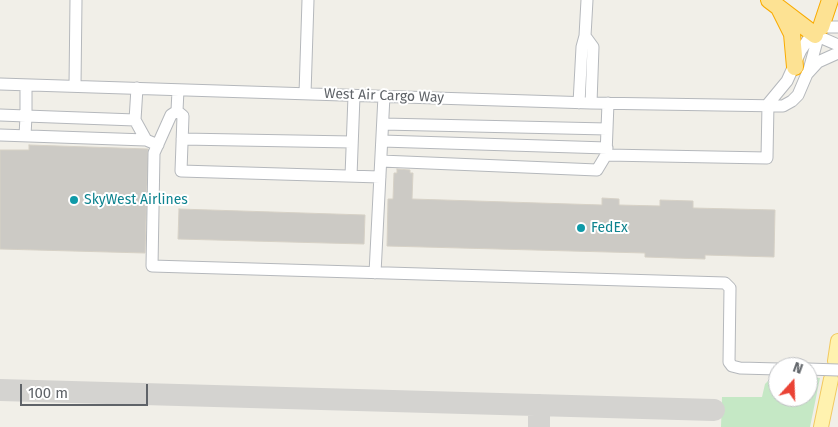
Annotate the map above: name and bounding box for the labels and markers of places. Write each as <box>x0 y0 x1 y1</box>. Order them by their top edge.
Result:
place label: SkyWest Airlines <box>84 192 188 208</box>
marker: SkyWest Airlines <box>68 194 80 206</box>
place label: FedEx <box>591 220 628 236</box>
marker: FedEx <box>575 222 587 234</box>

